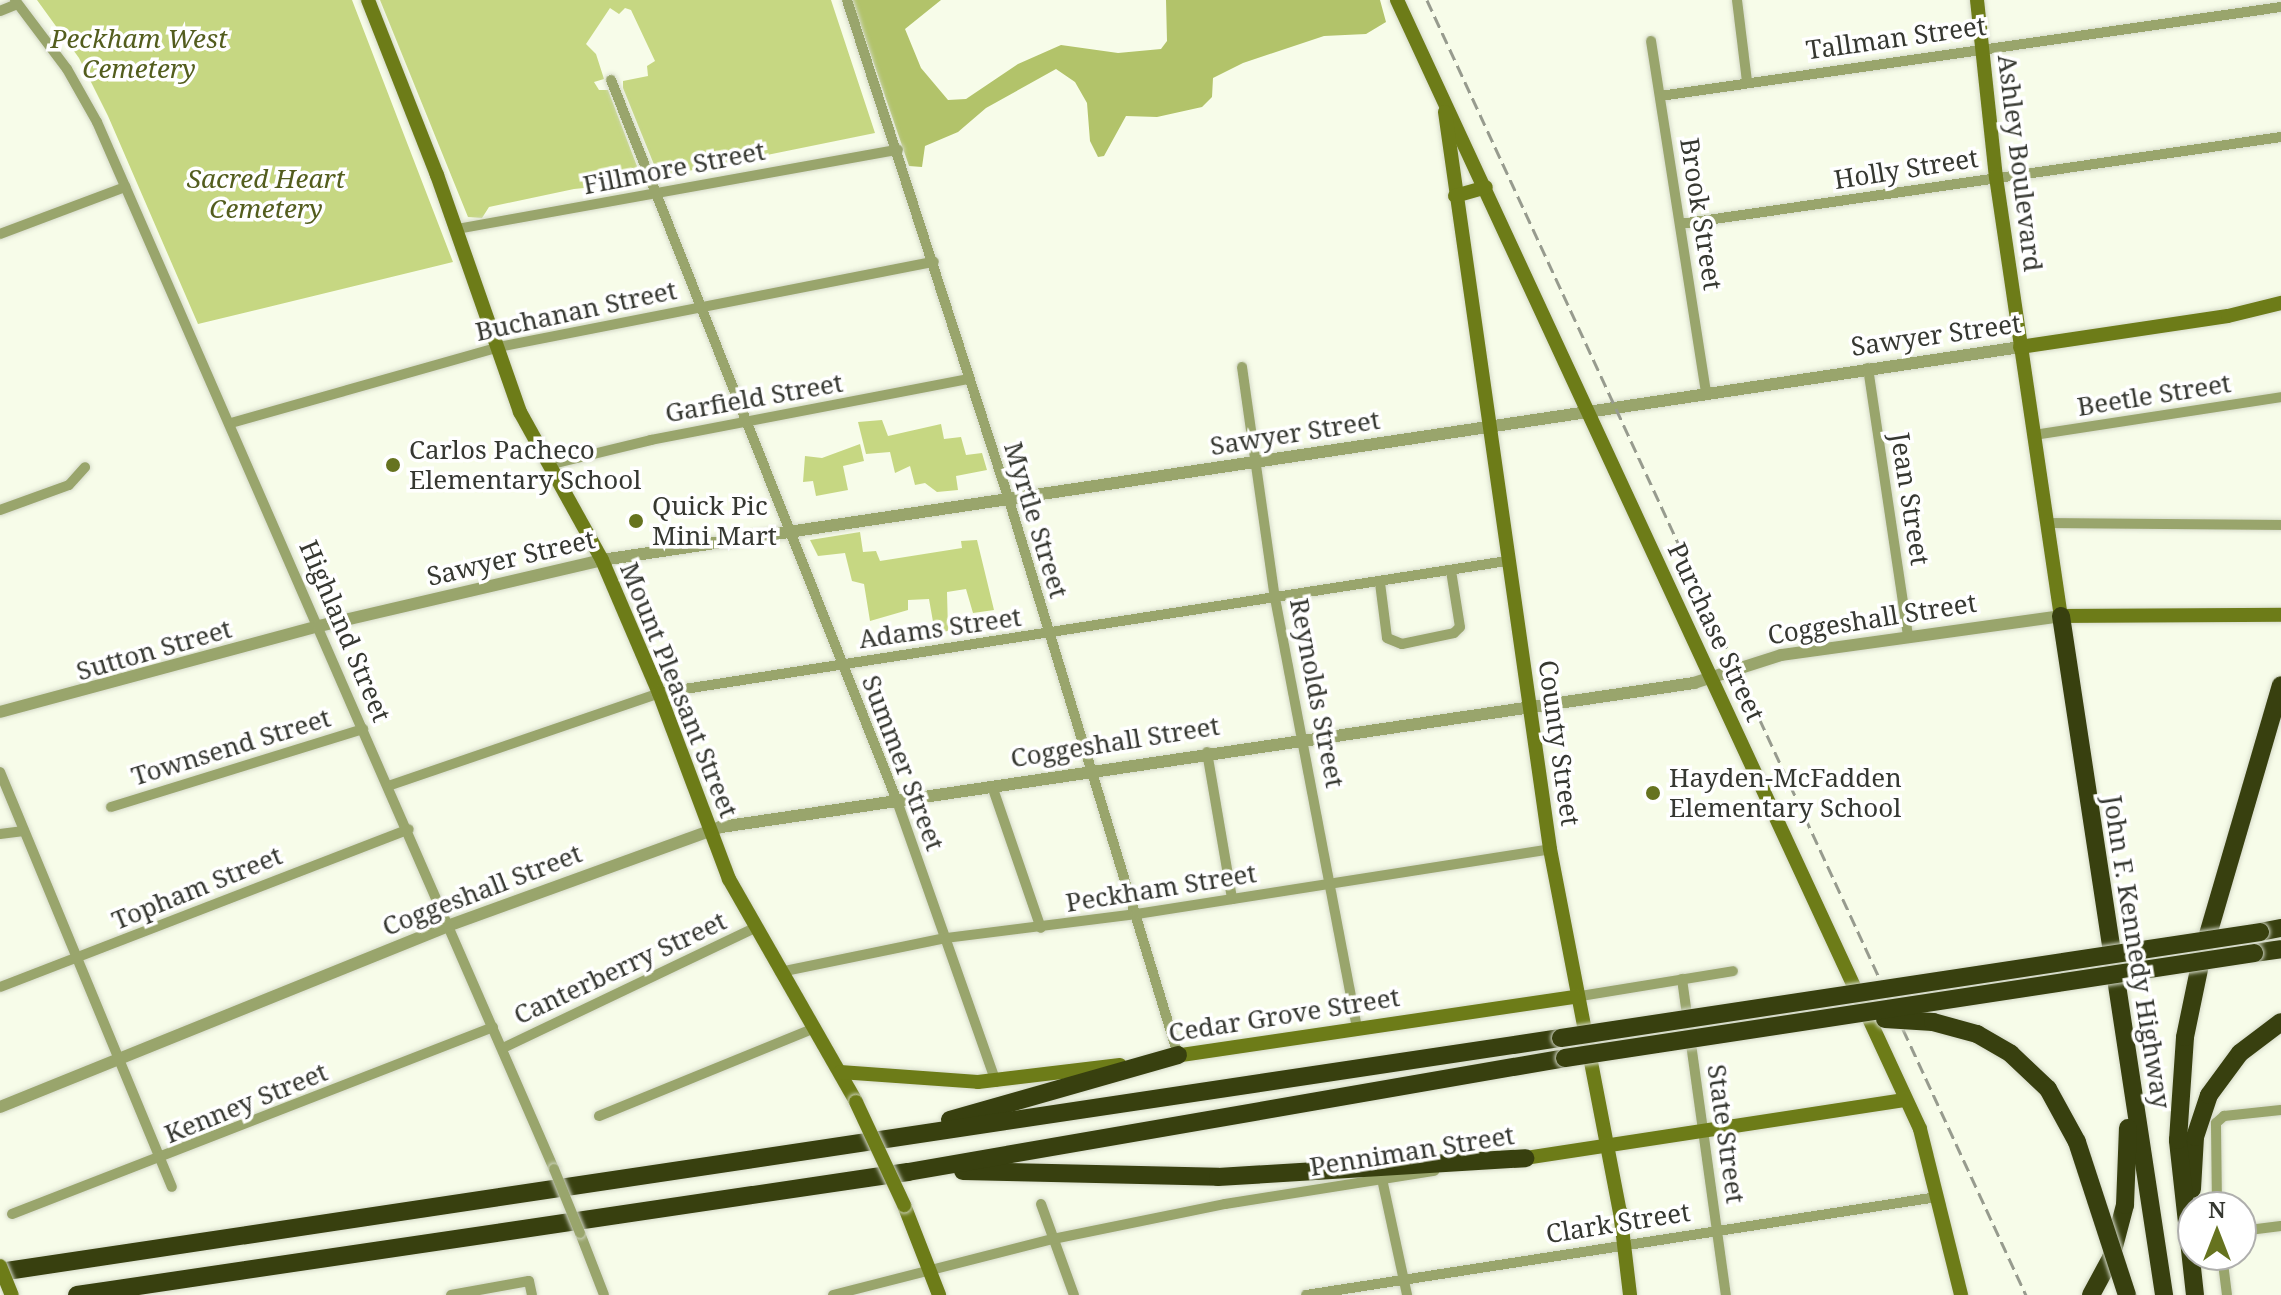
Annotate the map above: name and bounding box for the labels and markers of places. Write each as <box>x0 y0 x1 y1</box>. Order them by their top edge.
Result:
place label: Carlos Pacheco Elementary School <box>409 434 641 496</box>
marker: Carlos Pacheco Elementary School <box>384 456 402 474</box>
place label: Quick Pic Mini Mart <box>652 490 777 552</box>
marker: Quick Pic Mini Mart <box>627 512 645 530</box>
place label: Hayden-McFadden Elementary School <box>1669 762 1902 824</box>
marker: Hayden-McFadden Elementary School <box>1644 784 1662 802</box>

